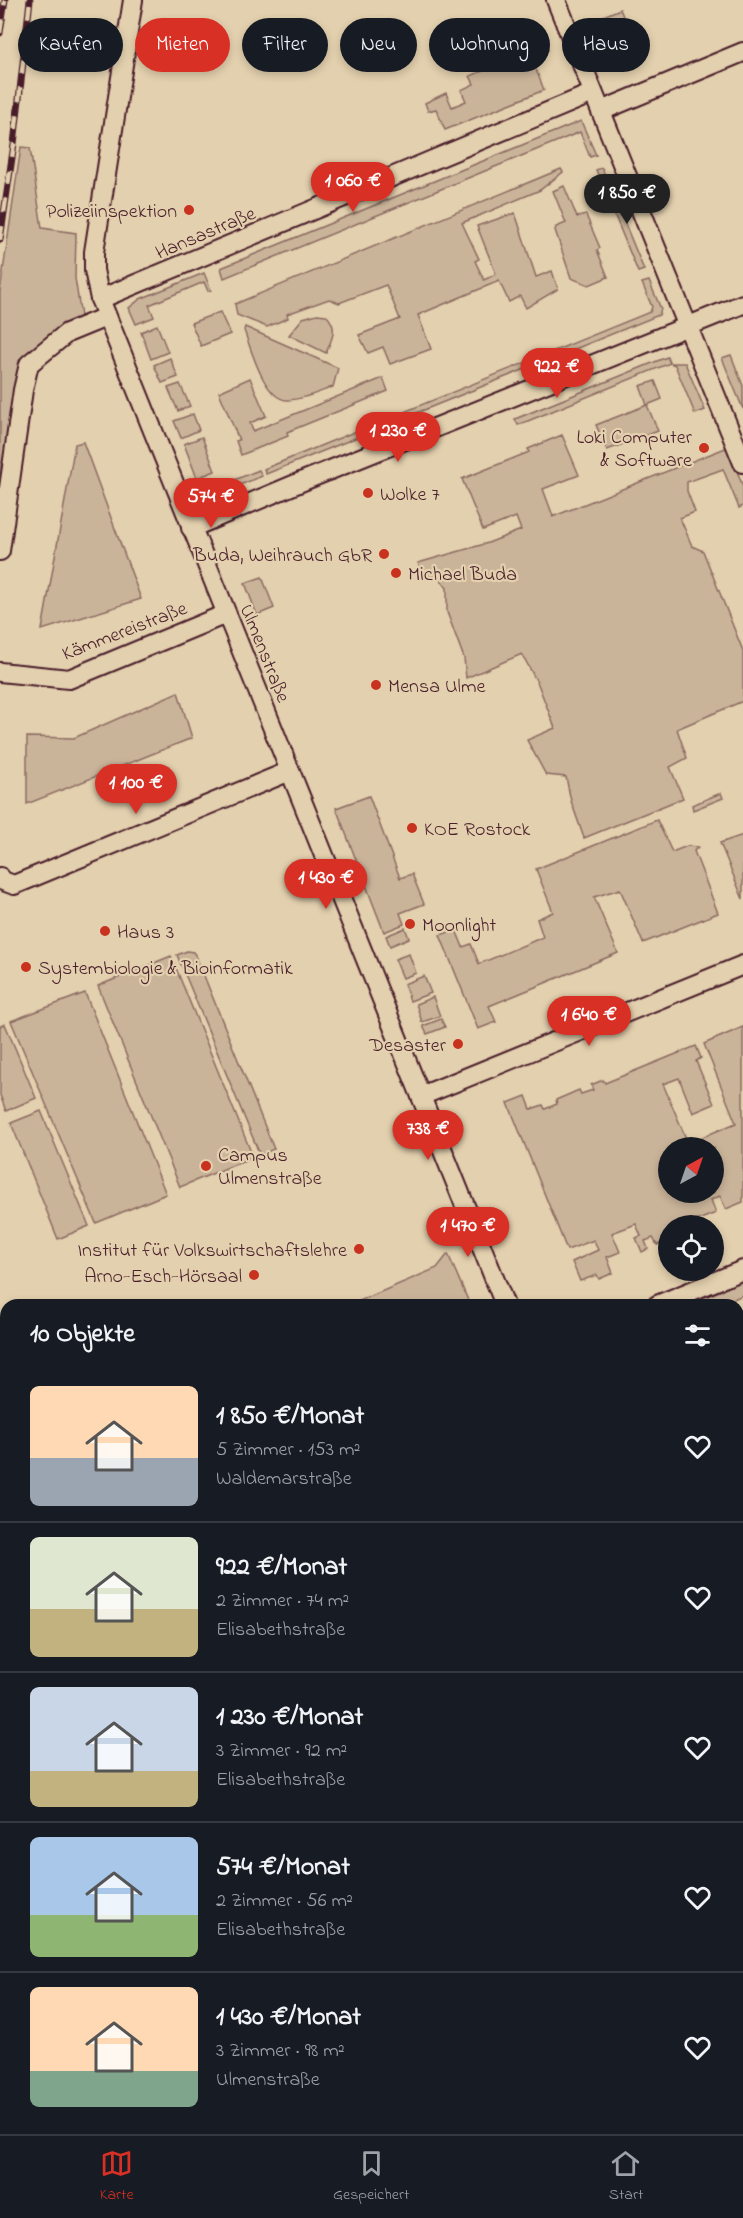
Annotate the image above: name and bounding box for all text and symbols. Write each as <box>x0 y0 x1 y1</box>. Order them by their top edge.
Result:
chip: Kaufen <box>18 18 123 72</box>
chip: Mieten <box>135 18 230 72</box>
chip: Filter <box>242 18 328 72</box>
chip: Neu <box>340 18 417 72</box>
chip: Wohnung <box>429 18 550 72</box>
chip: Haus <box>562 18 650 72</box>
pin: 1 060 € <box>298 162 408 213</box>
text: 1 060 € <box>325 167 381 196</box>
pin: 1 850 € <box>572 174 682 225</box>
text: 1 850 € <box>598 179 656 208</box>
place label: Polizeiinspektion <box>46 198 177 227</box>
street label: Hansastraße <box>151 200 261 268</box>
marker: Polizeiinspektion <box>182 203 196 217</box>
pin: 922 € <box>515 348 599 399</box>
text: 922 € <box>535 353 579 382</box>
pin: 1 230 € <box>343 412 453 463</box>
text: 1 230 € <box>369 417 427 446</box>
place label: Loki Computer & Software <box>576 424 693 476</box>
marker: Loki Computer & Software <box>697 441 711 455</box>
pin: 574 € <box>169 478 253 529</box>
place label: Wolke 7 <box>380 481 440 510</box>
text: 574 € <box>188 483 234 512</box>
marker: Wolke 7 <box>361 486 375 500</box>
place label: Buda, Weihrauch GbR <box>192 542 373 571</box>
marker: Buda, Weihrauch GbR <box>377 547 391 561</box>
place label: Michael Buda <box>408 561 517 590</box>
marker: Michael Buda <box>389 566 403 580</box>
street label: Kämmereistraße <box>58 595 192 670</box>
street label: Ulmenstraße <box>231 600 297 707</box>
place label: Mensa Ulme <box>388 673 485 702</box>
marker: Mensa Ulme <box>369 678 383 692</box>
pin: 1 100 € <box>81 764 191 815</box>
text: 1 100 € <box>109 769 163 798</box>
place label: KOE Rostock <box>424 816 531 845</box>
marker: KOE Rostock <box>405 821 419 835</box>
pin: 1 430 € <box>271 859 381 910</box>
text: 1 430 € <box>298 864 354 893</box>
place label: Moonlight <box>422 912 496 942</box>
marker: Moonlight <box>403 917 417 931</box>
place label: Haus 3 <box>117 919 174 948</box>
marker: Haus 3 <box>98 924 112 938</box>
place label: Systembiologie & Bioinformatik <box>38 955 293 985</box>
marker: Systembiologie & Bioinformatik <box>19 960 33 974</box>
pin: 1 640 € <box>534 996 644 1047</box>
text: 1 640 € <box>561 1001 617 1030</box>
place label: Desaster <box>368 1032 447 1061</box>
marker: Desaster <box>451 1037 465 1051</box>
pin: 738 € <box>386 1110 470 1161</box>
text: 738 € <box>407 1115 449 1144</box>
north arrow <box>658 1137 724 1203</box>
map controls <box>658 1137 724 1281</box>
place label: Campus Ulmenstraße <box>218 1142 322 1194</box>
marker: Campus Ulmenstraße <box>199 1159 213 1173</box>
pin: 1 470 € <box>413 1207 523 1258</box>
text: 1 470 € <box>440 1212 496 1241</box>
button: locate <box>658 1215 724 1281</box>
place label: Institut für Volkswirtschaftslehre <box>77 1237 347 1266</box>
marker: Institut für Volkswirtschaftslehre <box>352 1242 366 1256</box>
place label: Arno-Esch-Hörsaal <box>84 1263 242 1292</box>
marker: Arno-Esch-Hörsaal <box>247 1268 261 1282</box>
text: 10 Objekte <box>30 1316 135 1354</box>
icon: filters <box>681 1319 714 1352</box>
text: 1 850 €/Monat <box>216 1398 364 1436</box>
icon: home <box>78 1410 150 1482</box>
icon: heart <box>681 1430 714 1463</box>
text: 5 Zimmer · 153 m² <box>216 1436 360 1465</box>
text: Waldemarstraße <box>216 1465 352 1494</box>
text: 922 €/Monat <box>216 1549 347 1587</box>
icon: home <box>78 1561 150 1633</box>
icon: heart <box>681 1581 714 1614</box>
text: 2 Zimmer · 74 m² <box>216 1587 349 1616</box>
text: Elisabethstraße <box>216 1616 345 1645</box>
text: 1 230 €/Monat <box>216 1699 363 1737</box>
icon: home <box>78 1711 150 1783</box>
icon: heart <box>681 1731 714 1764</box>
text: 3 Zimmer · 92 m² <box>216 1737 347 1766</box>
text: Elisabethstraße <box>216 1766 345 1795</box>
text: 574 €/Monat <box>216 1849 350 1887</box>
icon: home <box>78 1861 150 1933</box>
icon: heart <box>681 1881 714 1914</box>
text: 2 Zimmer · 56 m² <box>216 1887 353 1916</box>
text: Elisabethstraße <box>216 1916 345 1945</box>
text: 1 430 €/Monat <box>216 1999 361 2037</box>
icon: home <box>78 2011 150 2083</box>
icon: heart <box>681 2031 714 2064</box>
text: 3 Zimmer · 98 m² <box>216 2037 345 2066</box>
text: Ulmenstraße <box>216 2066 320 2095</box>
tab: Karte <box>100 2147 134 2207</box>
tab: Gespeichert <box>333 2147 409 2207</box>
tab: Start <box>609 2147 643 2207</box>

